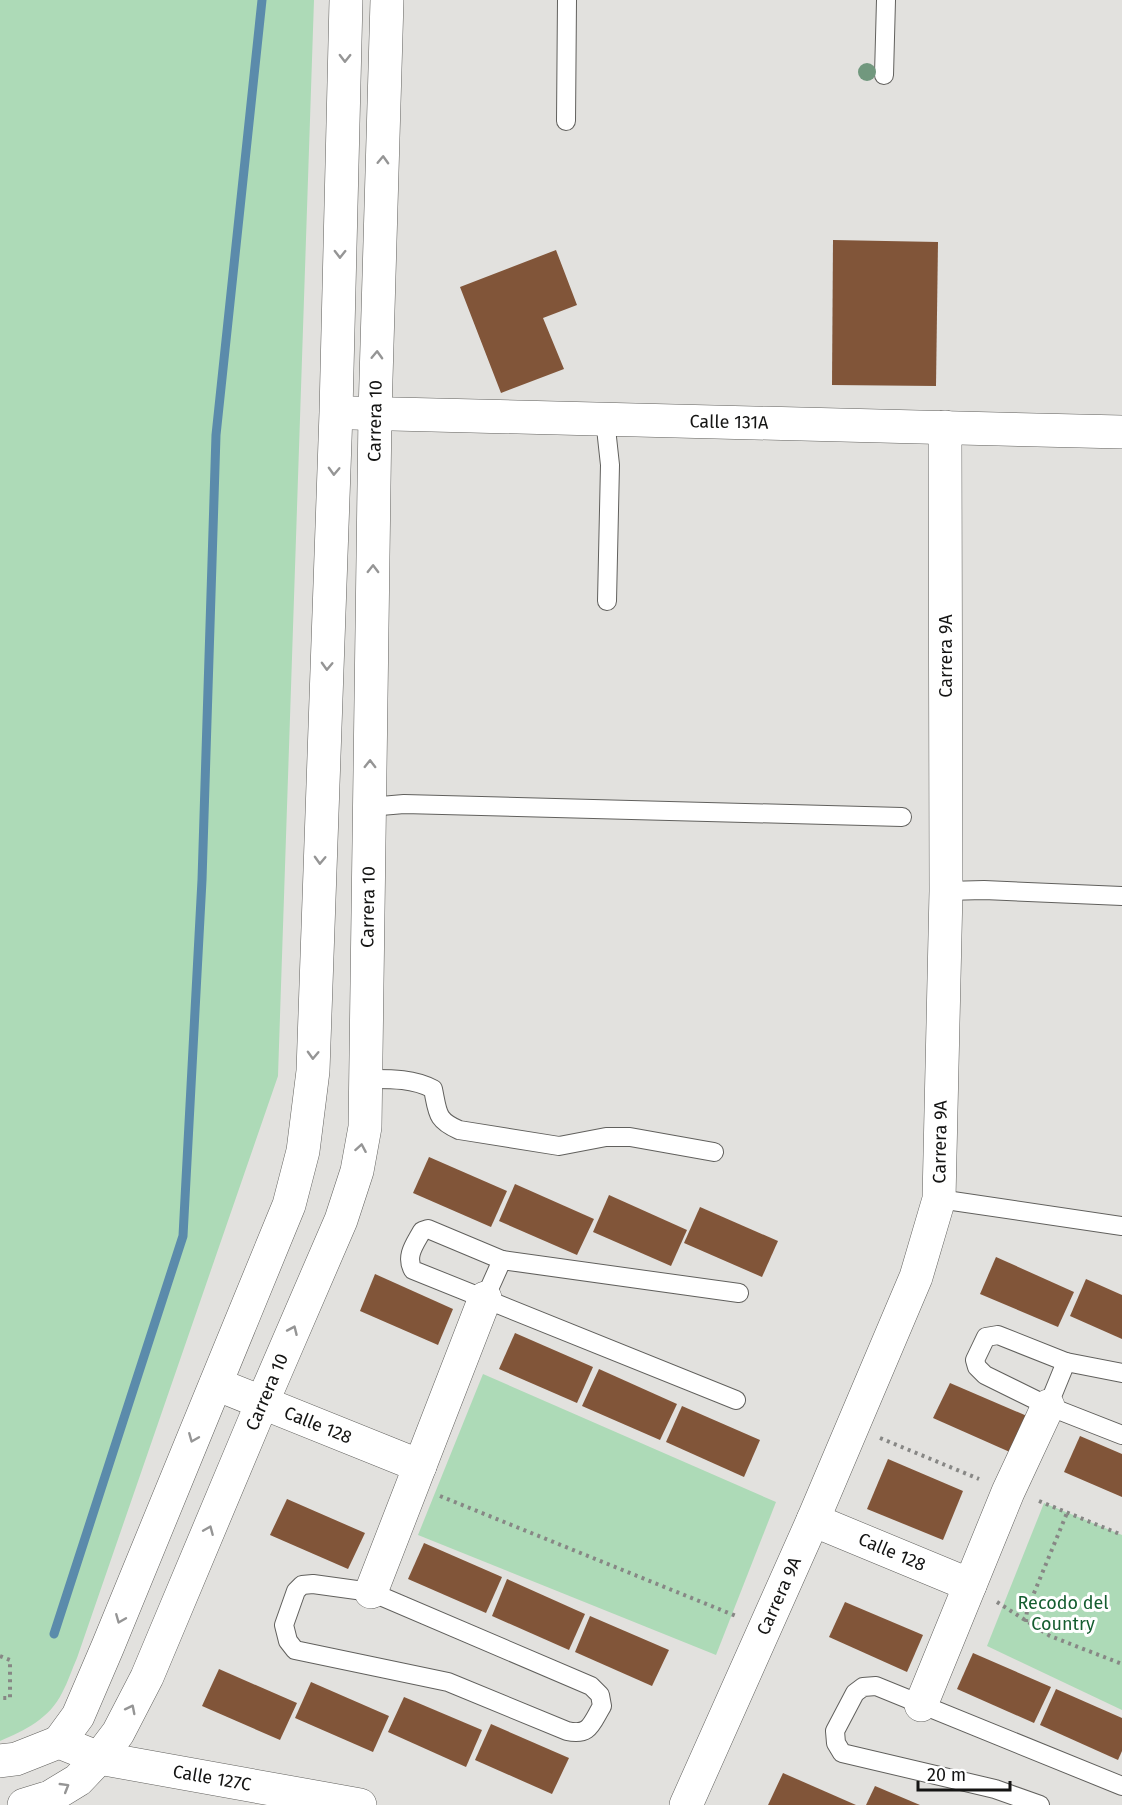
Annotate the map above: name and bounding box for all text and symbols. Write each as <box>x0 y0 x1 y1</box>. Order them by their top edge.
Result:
one-way arrow <box>339 54 351 63</box>
one-way arrow <box>376 156 389 165</box>
one-way arrow <box>334 249 346 258</box>
one-way arrow <box>370 351 383 360</box>
street label: Carrera 10 <box>363 380 387 462</box>
street label: Calle 131A <box>689 410 769 434</box>
one-way arrow <box>327 466 340 475</box>
one-way arrow <box>366 565 379 574</box>
street label: Carrera 9A <box>935 614 957 698</box>
one-way arrow <box>321 661 333 670</box>
one-way arrow <box>364 760 376 769</box>
one-way arrow <box>314 856 327 865</box>
street label: Carrera 10 <box>356 866 380 948</box>
one-way arrow <box>307 1051 320 1060</box>
street label: Carrera 9A <box>928 1099 952 1184</box>
one-way arrow <box>354 1143 367 1153</box>
one-way arrow <box>286 1325 298 1336</box>
street label: Carrera 10 <box>241 1350 293 1434</box>
street label: Calle 128 <box>281 1401 355 1449</box>
one-way arrow <box>188 1432 200 1443</box>
one-way arrow <box>201 1525 213 1536</box>
street label: Calle 128 <box>855 1528 929 1576</box>
street label: Carrera 9A <box>752 1553 806 1639</box>
park label: Recodo del Country <box>1017 1592 1109 1635</box>
one-way arrow <box>115 1612 127 1623</box>
one-way arrow <box>123 1704 135 1715</box>
scale bar <box>918 1754 1010 1792</box>
street label: Calle 127C <box>171 1760 253 1796</box>
text: 20 m <box>927 1764 966 1786</box>
one-way arrow <box>59 1783 69 1795</box>

